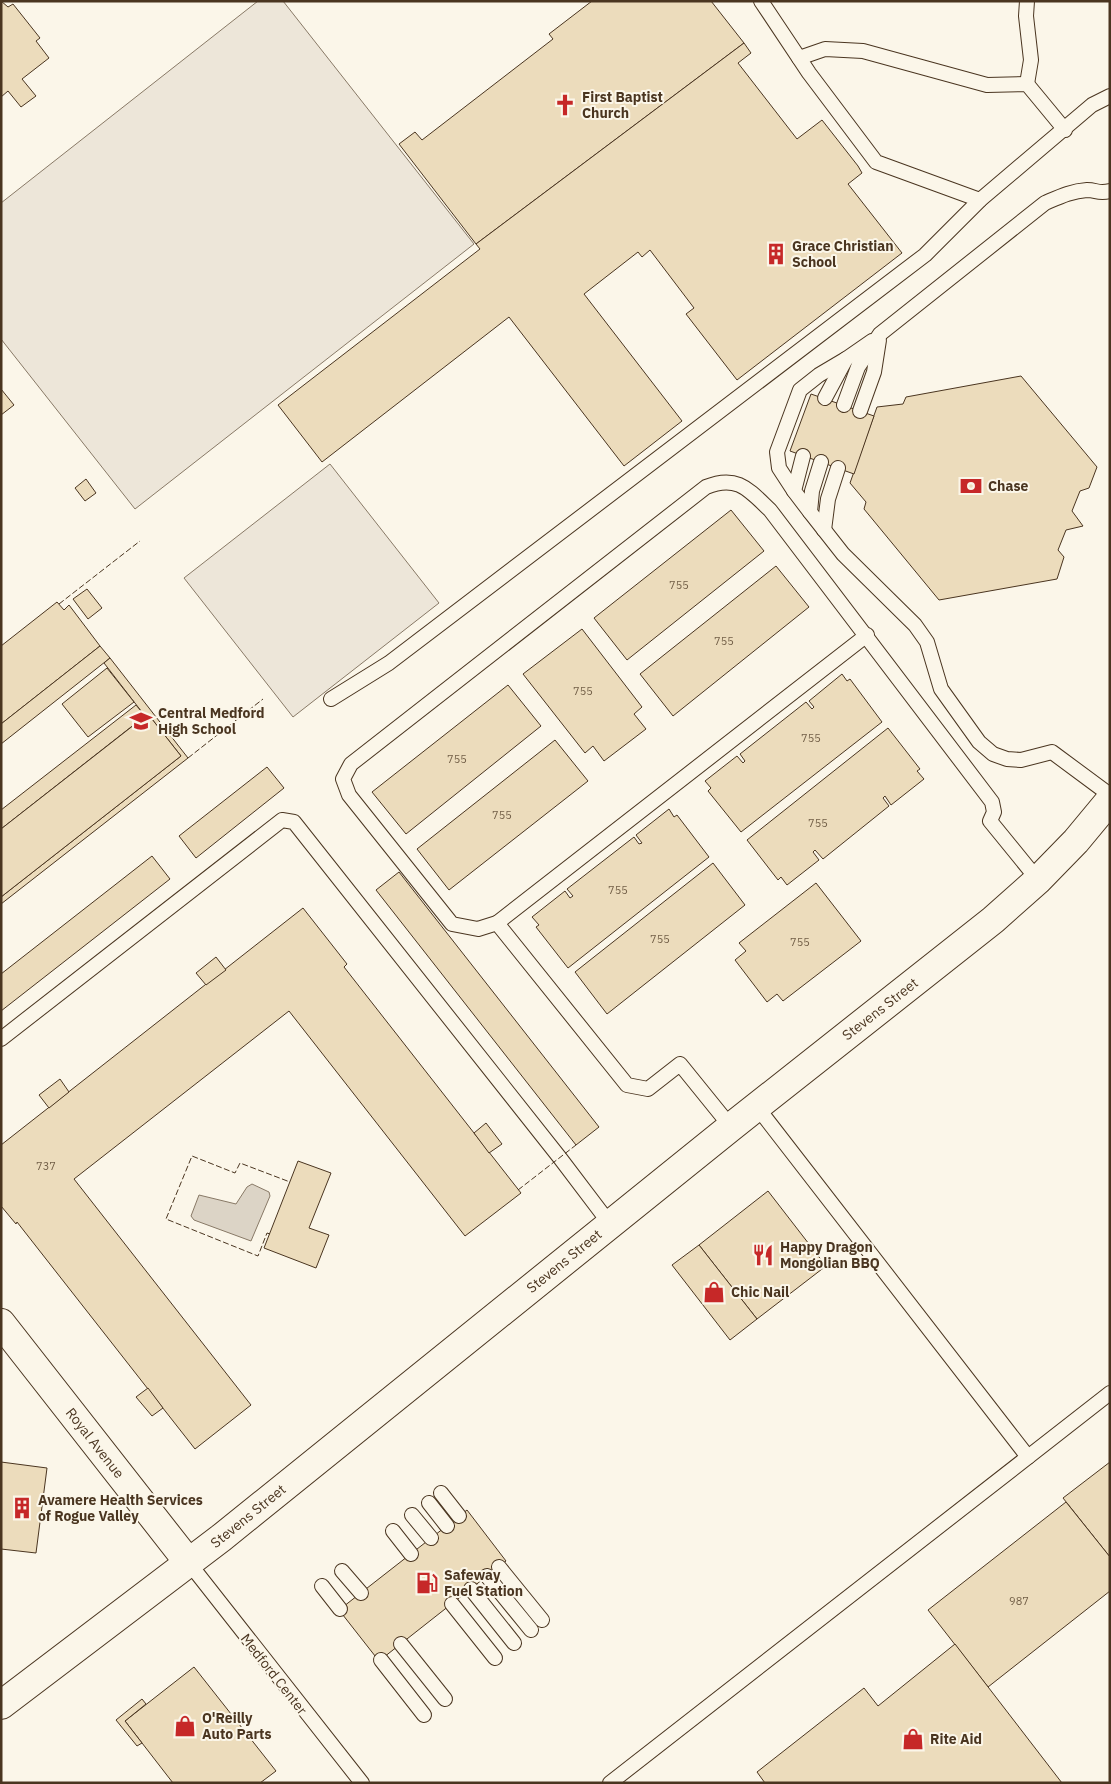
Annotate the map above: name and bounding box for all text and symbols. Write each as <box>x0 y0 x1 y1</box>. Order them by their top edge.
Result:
place label: First Baptist Church <box>582 88 663 122</box>
church icon: First Baptist Church <box>552 92 578 118</box>
place label: Grace Christian School <box>792 237 894 271</box>
building icon: Grace Christian School <box>763 241 789 267</box>
bank icon: Chase <box>958 473 984 499</box>
place label: Chase <box>988 477 1028 495</box>
house number: 755 <box>669 578 689 592</box>
house number: 755 <box>714 634 734 648</box>
house number: 755 <box>573 684 593 698</box>
place label: Central Medford High School <box>158 704 265 738</box>
school or university icon: Central Medford High School <box>128 708 154 734</box>
house number: 755 <box>801 731 821 745</box>
house number: 755 <box>447 752 467 766</box>
house number: 755 <box>492 808 512 822</box>
house number: 755 <box>808 816 828 830</box>
house number: 755 <box>608 883 628 897</box>
house number: 755 <box>650 932 670 946</box>
house number: 755 <box>790 935 810 949</box>
street label: Stevens Street <box>838 974 922 1044</box>
house number: 737 <box>36 1159 56 1173</box>
street label: Stevens Street <box>523 1225 605 1297</box>
place label: Happy Dragon Mongolian BBQ <box>780 1238 880 1272</box>
restaurant icon: Happy Dragon Mongolian BBQ <box>750 1242 776 1268</box>
shop icon: Chic Nail <box>701 1279 727 1305</box>
place label: Chic Nail <box>731 1283 789 1301</box>
street label: Royal Avenue <box>62 1404 128 1482</box>
street label: Stevens Street <box>207 1480 289 1552</box>
place label: Avamere Health Services of Rogue Valley <box>38 1491 203 1525</box>
building icon: Avamere Health Services of Rogue Valley <box>9 1495 35 1521</box>
place label: Safeway Fuel Station <box>444 1566 523 1600</box>
fuel station icon: Safeway Fuel Station <box>414 1570 440 1596</box>
house number: 987 <box>1009 1594 1029 1608</box>
street label: Medford Center <box>237 1630 311 1718</box>
place label: O'Reilly Auto Parts <box>202 1709 272 1743</box>
shop icon: O'Reilly Auto Parts <box>172 1713 198 1739</box>
shop icon: Rite Aid <box>900 1726 926 1752</box>
place label: Rite Aid <box>930 1730 982 1748</box>

